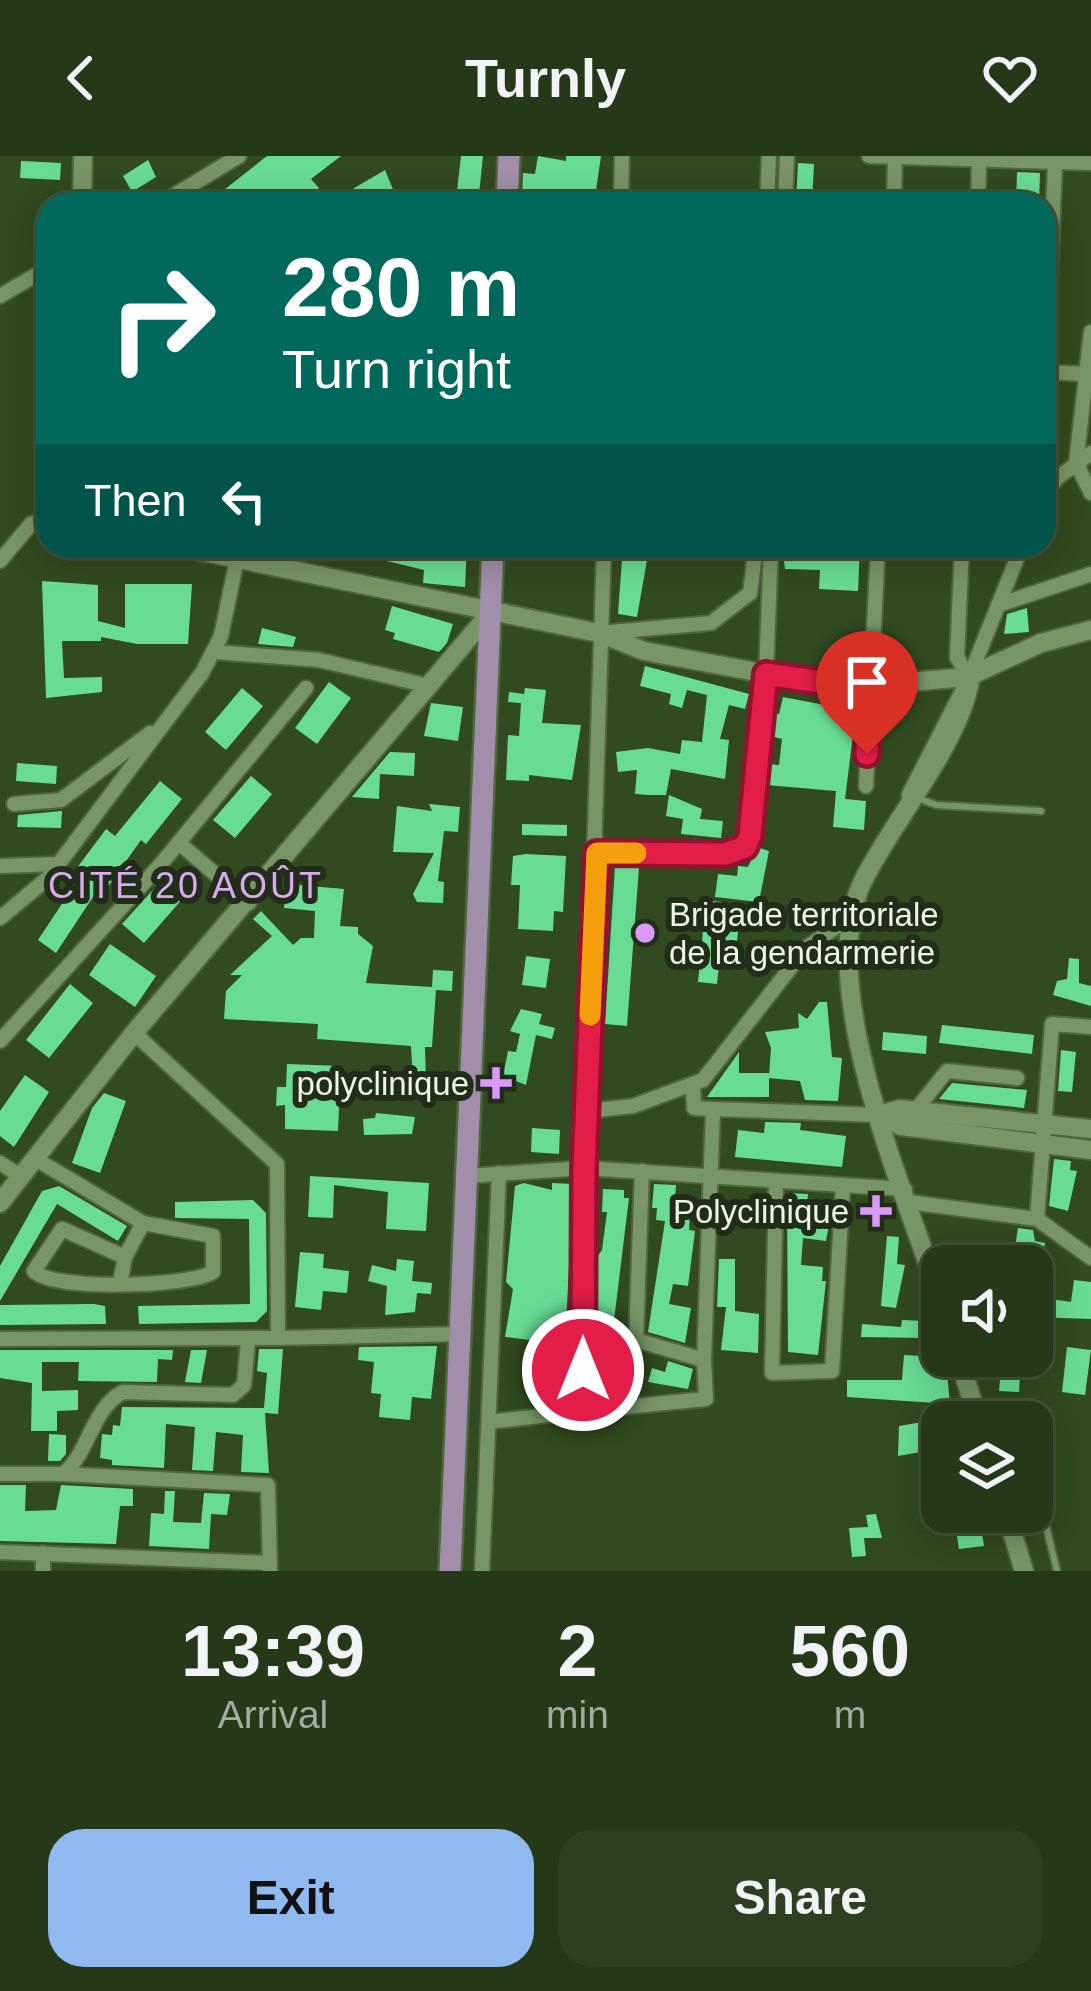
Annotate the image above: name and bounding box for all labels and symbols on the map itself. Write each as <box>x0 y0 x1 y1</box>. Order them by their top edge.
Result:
pin <box>816 631 918 754</box>
district label: CITÉ 20 AOÛT <box>48 865 324 906</box>
place label: Brigade territoriale de la gendarmerie <box>669 896 939 971</box>
marker: Brigade territoriale de la gendarmerie <box>632 920 658 946</box>
place label: polyclinique <box>297 1065 469 1102</box>
marker: polyclinique <box>480 1067 512 1099</box>
place label: Polyclinique <box>673 1193 849 1230</box>
marker: Polyclinique <box>860 1195 892 1227</box>
position arrow <box>520 1307 646 1433</box>

